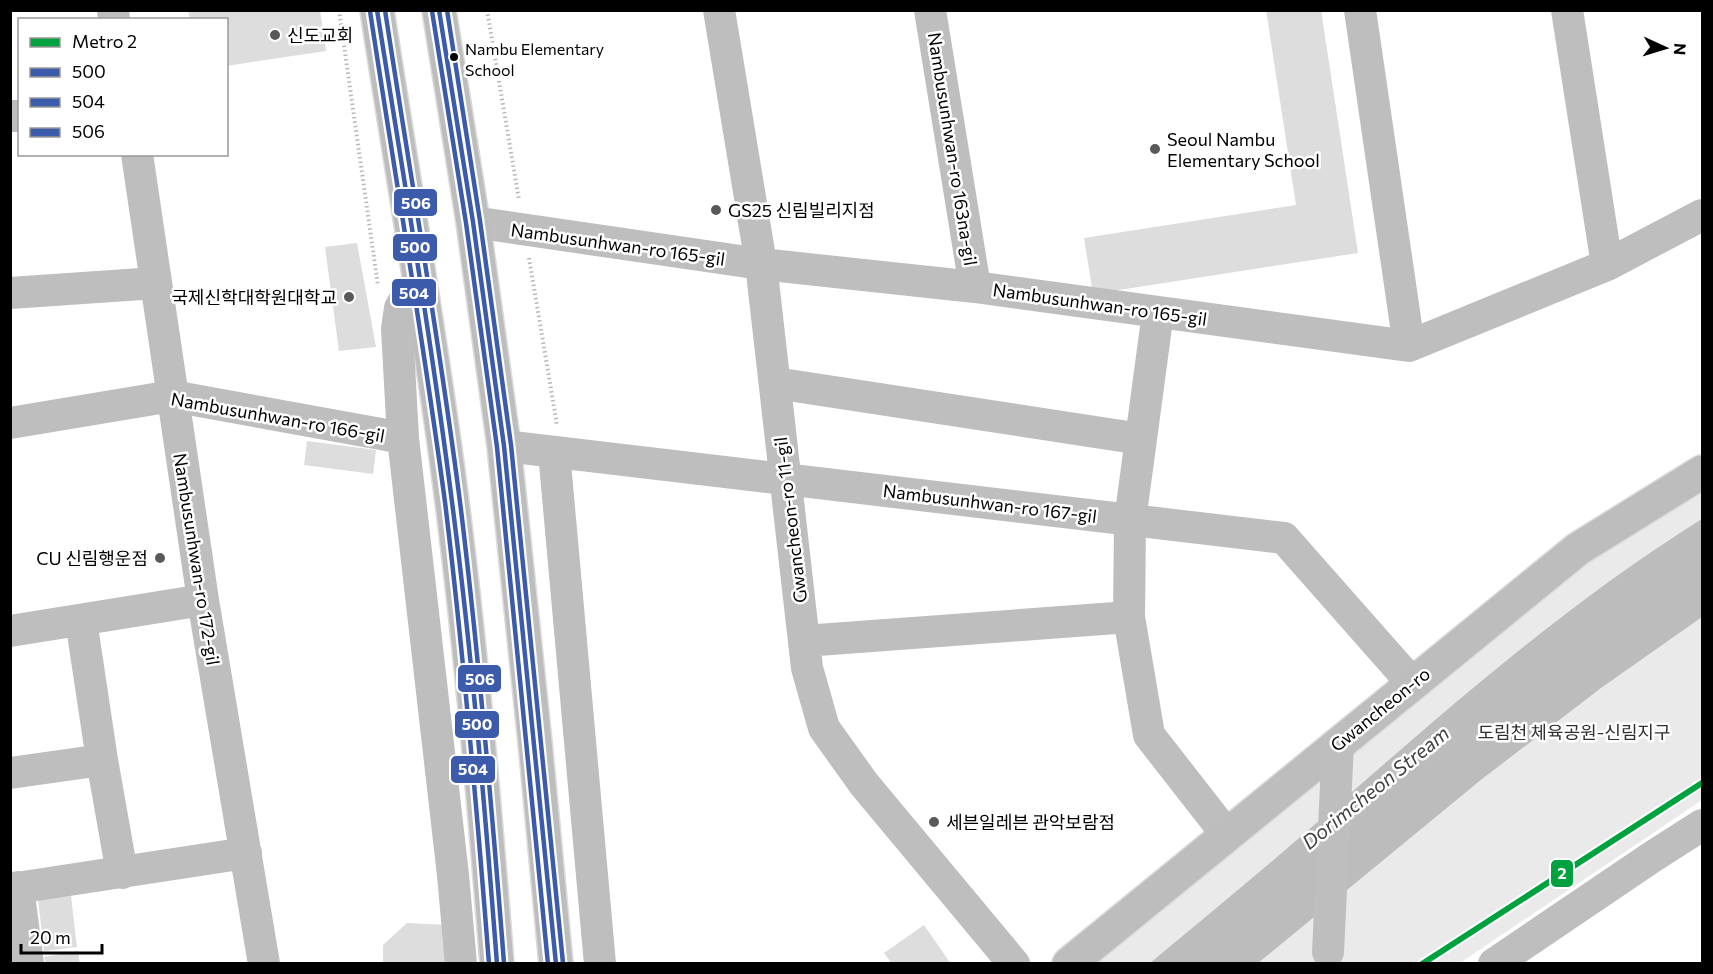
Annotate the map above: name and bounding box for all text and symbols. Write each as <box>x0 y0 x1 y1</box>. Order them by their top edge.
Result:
legend <box>18 18 228 156</box>
north arrow <box>1635 18 1695 78</box>
place label: 신도교회 <box>287 24 353 46</box>
marker: 신도교회 <box>268 28 282 42</box>
text: Metro 2 <box>72 30 137 52</box>
street label: Nambusunhwan-ro 163na-gil <box>924 31 982 267</box>
place label: Nambu Elementary School <box>465 39 604 79</box>
text: N <box>1671 42 1690 56</box>
marker: Nambu Elementary School <box>448 51 460 63</box>
text: 500 <box>72 60 106 82</box>
text: 504 <box>72 90 105 112</box>
text: 506 <box>72 120 105 142</box>
place label: Seoul Nambu Elementary School <box>1167 128 1320 171</box>
marker: Seoul Nambu Elementary School <box>1148 142 1162 156</box>
line badge: 506 <box>393 188 438 217</box>
text: 506 <box>401 193 431 212</box>
place label: GS25 신림빌리지점 <box>728 199 875 221</box>
marker: GS25 신림빌리지점 <box>709 203 723 217</box>
street label: Nambusunhwan-ro 165-gil <box>509 218 727 270</box>
line badge: 500 <box>392 233 438 262</box>
text: 500 <box>400 237 430 256</box>
line badge: 504 <box>391 278 437 307</box>
street label: Nambusunhwan-ro 165-gil <box>991 278 1209 330</box>
text: 504 <box>399 283 429 302</box>
place label: 국제신학대학원대학교 <box>171 286 337 308</box>
marker: 국제신학대학원대학교 <box>342 290 356 304</box>
street label: Nambusunhwan-ro 166-gil <box>169 387 387 447</box>
street label: Gwancheon-ro 11-gil <box>769 436 811 604</box>
street label: Nambusunhwan-ro 172-gil <box>169 451 225 667</box>
street label: Nambusunhwan-ro 167-gil <box>882 479 1098 527</box>
place label: CU 신림행운점 <box>36 547 148 569</box>
marker: CU 신림행운점 <box>153 551 167 565</box>
street label: Gwancheon-ro <box>1326 662 1434 756</box>
line badge: 506 <box>457 664 502 693</box>
text: 506 <box>465 669 495 688</box>
line badge: 500 <box>454 710 500 739</box>
text: 500 <box>462 714 492 733</box>
water label: Dorimcheon Stream <box>1297 720 1453 854</box>
park label: 도림천 체육공원-신림지구 <box>1477 721 1671 743</box>
line badge: 504 <box>450 755 496 784</box>
text: 504 <box>458 759 488 778</box>
place label: 세븐일레븐 관악보람점 <box>946 811 1115 833</box>
marker: 세븐일레븐 관악보람점 <box>927 815 941 829</box>
line badge: 2 <box>1550 859 1574 888</box>
text: 2 <box>1557 863 1567 882</box>
scale bar <box>21 917 102 955</box>
text: 20 m <box>30 926 71 948</box>

